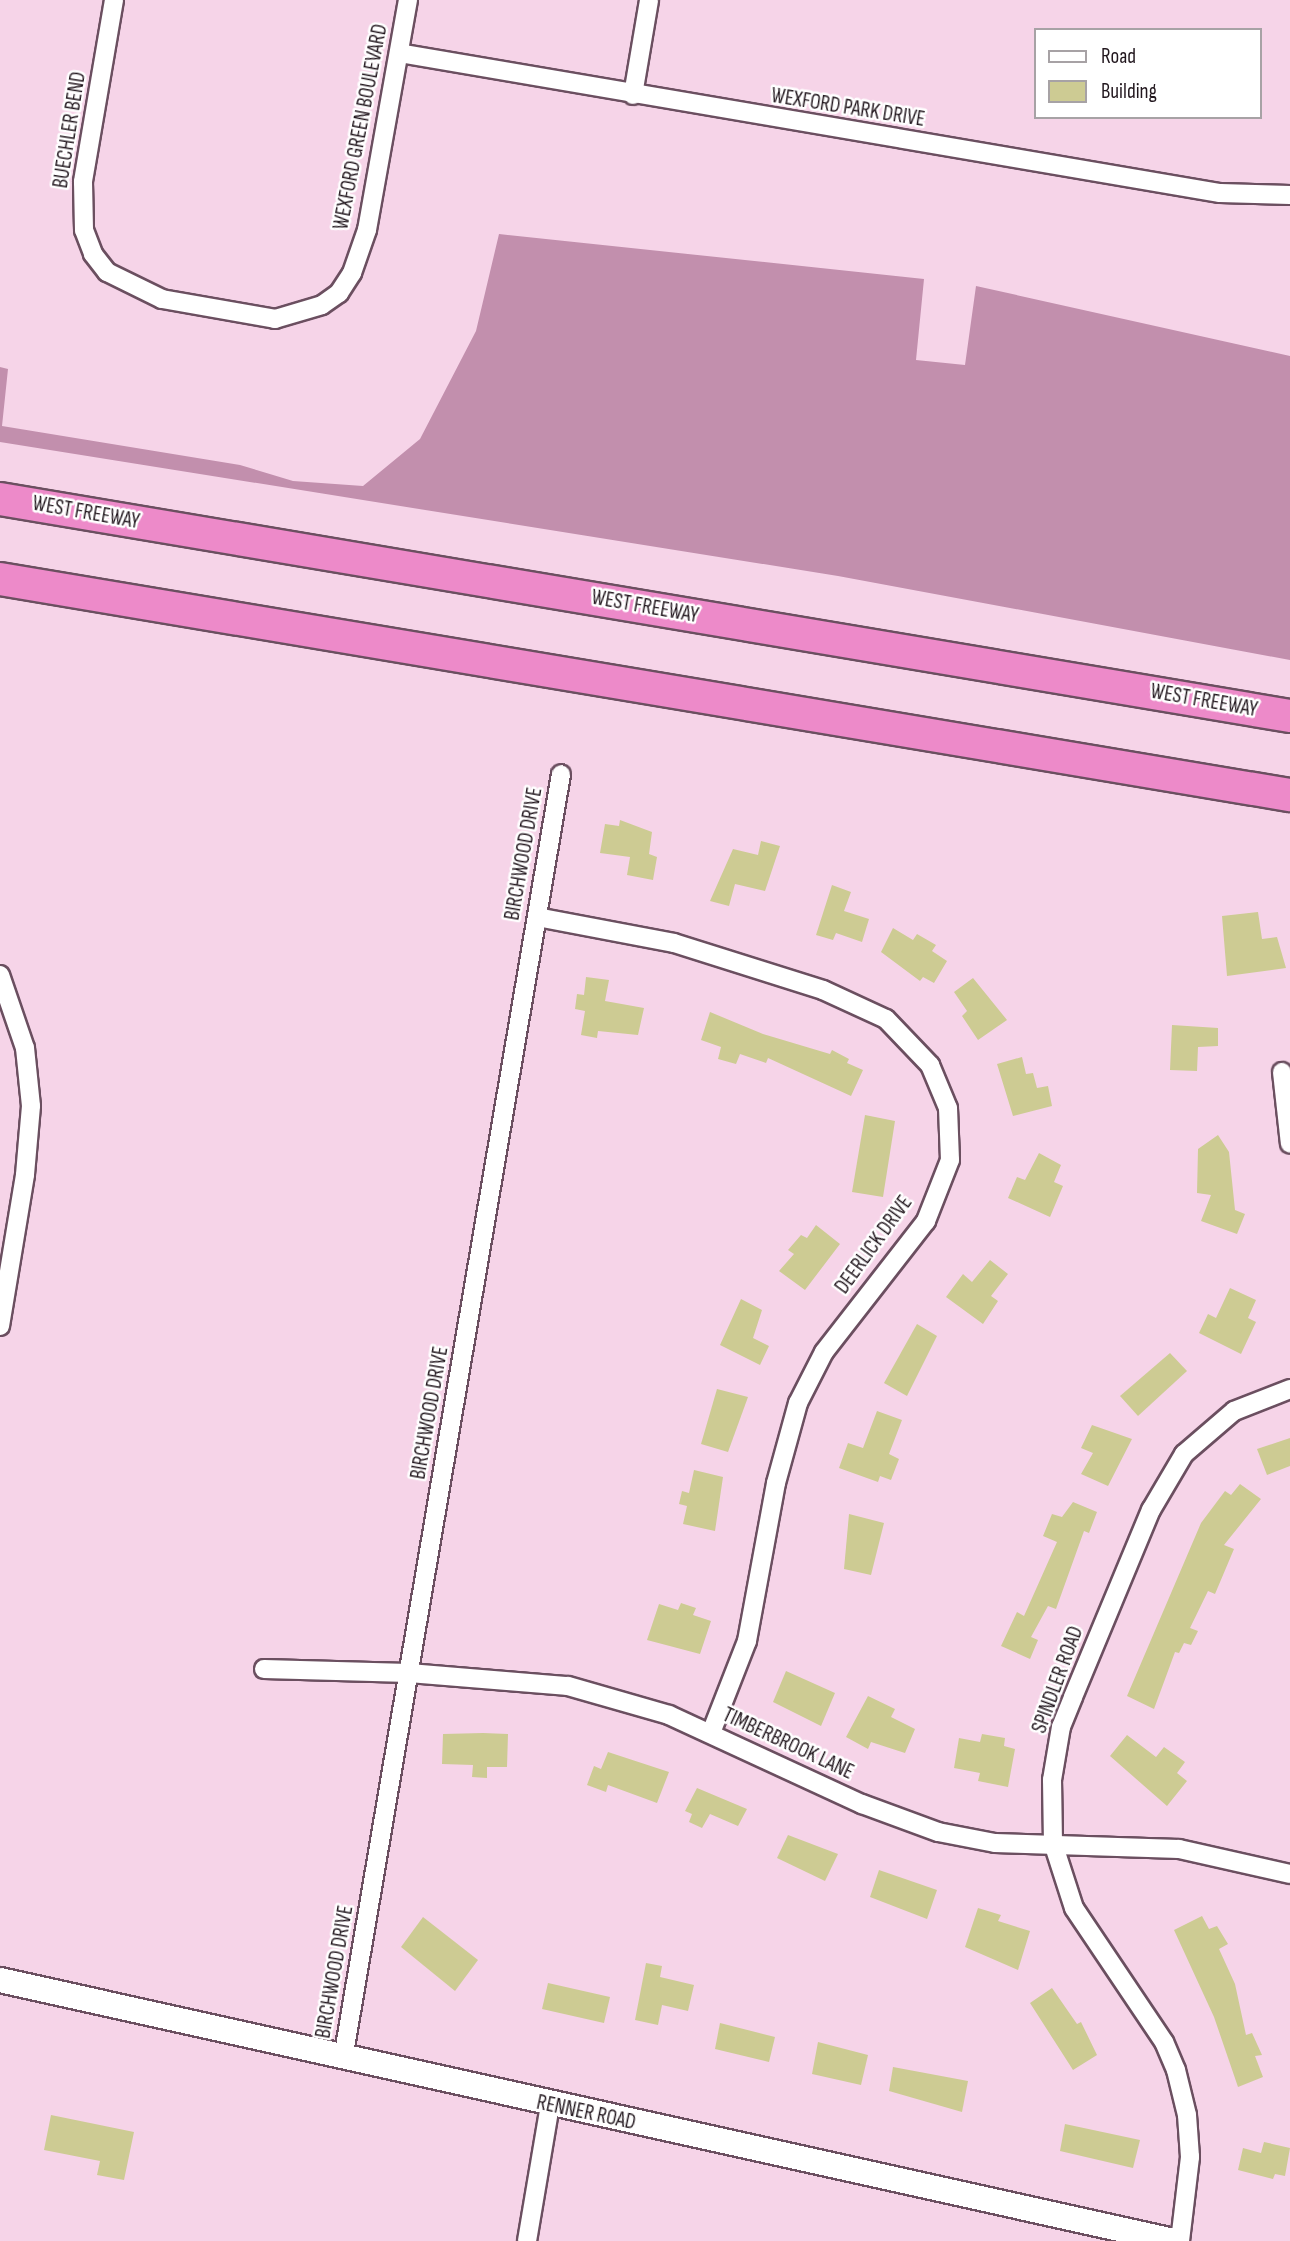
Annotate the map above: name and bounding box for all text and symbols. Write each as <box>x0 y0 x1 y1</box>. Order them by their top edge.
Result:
street label: WEXFORD GREEN BOULEVARD <box>329 22 393 232</box>
legend <box>1034 28 1262 119</box>
text: Road <box>1101 44 1136 69</box>
street label: BUECHLER BEND <box>48 70 92 190</box>
text: Building <box>1101 79 1157 104</box>
street label: WEXFORD PARK DRIVE <box>769 83 927 133</box>
street label: WEST FREEWAY <box>30 491 142 535</box>
street label: WEST FREEWAY <box>589 585 701 629</box>
street label: WEST FREEWAY <box>1148 679 1260 723</box>
street label: BIRCHWOOD DRIVE <box>500 786 548 922</box>
street label: DEERLICK DRIVE <box>830 1191 918 1299</box>
street label: BIRCHWOOD DRIVE <box>406 1345 454 1481</box>
street label: SPINDLER ROAD <box>1027 1623 1089 1737</box>
street label: TIMBERBROOK LANE <box>718 1703 858 1785</box>
street label: BIRCHWOOD DRIVE <box>311 1904 359 2040</box>
street label: RENNER ROAD <box>534 2090 638 2136</box>

